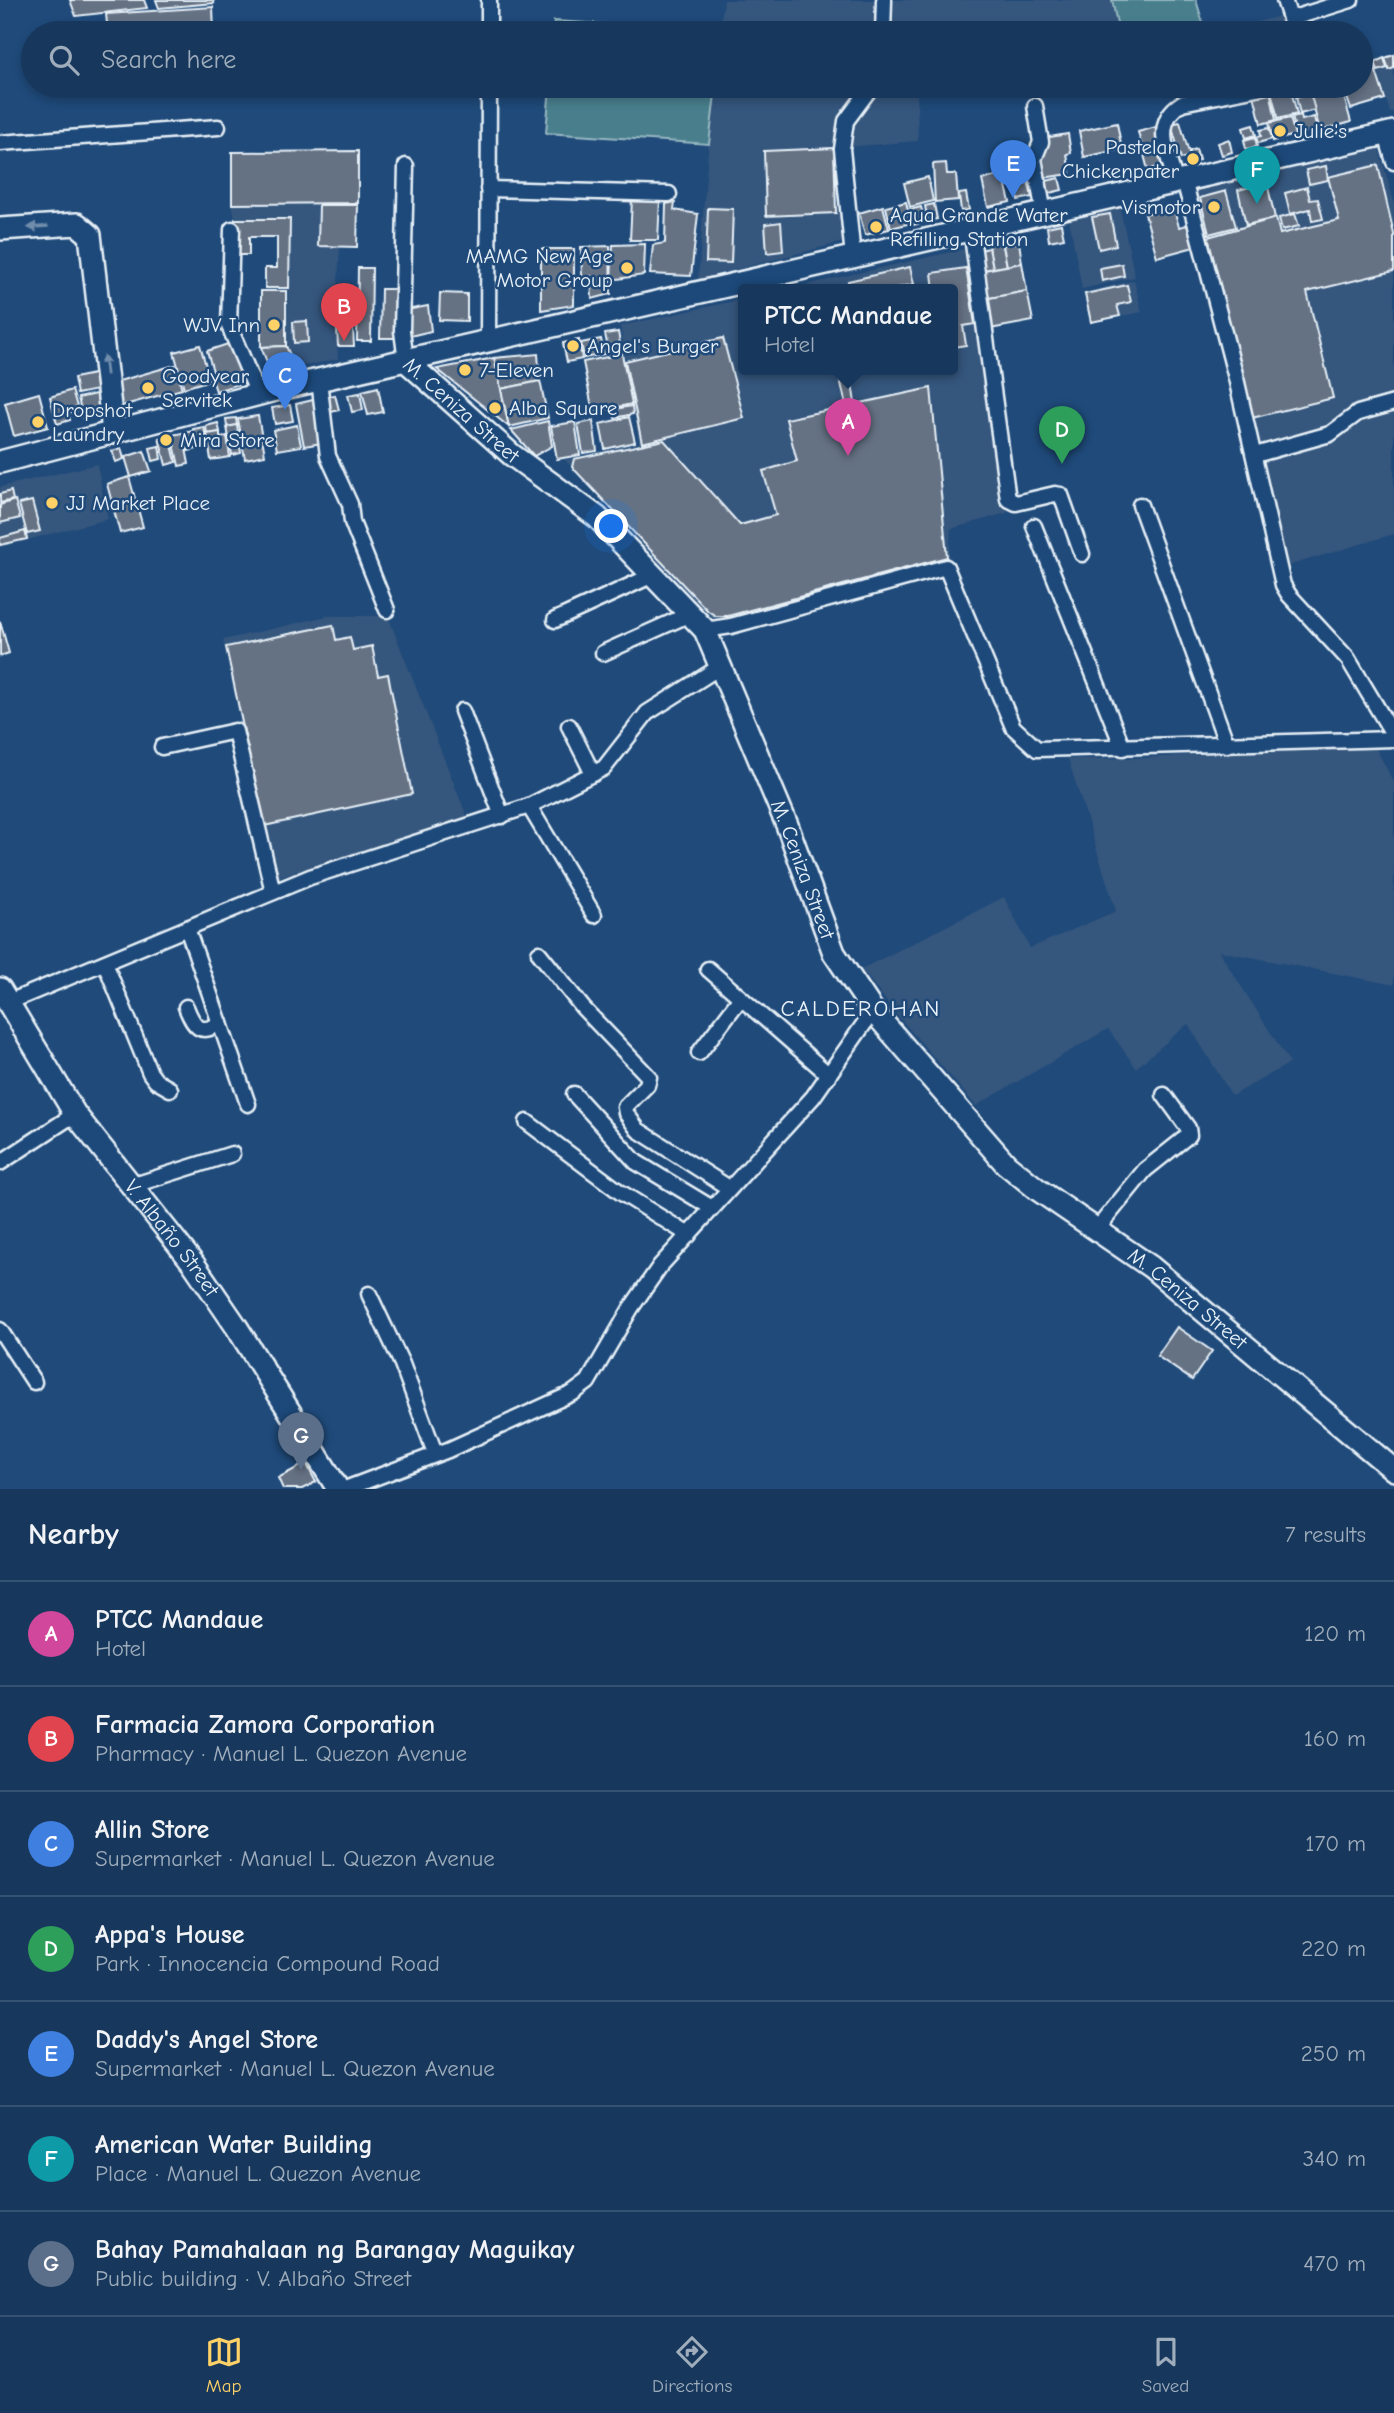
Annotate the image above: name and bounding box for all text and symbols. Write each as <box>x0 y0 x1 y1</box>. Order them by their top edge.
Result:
search box <box>21 21 1373 98</box>
icon: search <box>45 41 83 79</box>
text: Search here <box>101 45 236 75</box>
place label: Julie's <box>1294 119 1347 143</box>
marker: Julie's <box>1272 123 1288 139</box>
place label: Pastelan Chickenpater <box>1062 135 1180 183</box>
pin: E <box>990 140 1036 198</box>
pin: F <box>1234 146 1280 204</box>
marker: Pastelan Chickenpater <box>1185 151 1201 167</box>
place label: Vismotor <box>1122 195 1201 219</box>
marker: Vismotor <box>1206 199 1222 215</box>
place label: Aqua Grande Water Refilling Station <box>890 203 1068 251</box>
marker: Aqua Grande Water Refilling Station <box>868 219 884 235</box>
one-way arrow <box>27 221 49 232</box>
place label: MAMG New Age Motor Group <box>466 244 613 292</box>
marker: MAMG New Age Motor Group <box>619 260 635 276</box>
pin: B <box>321 283 367 341</box>
popup <box>738 284 958 375</box>
text: PTCC Mandaue <box>764 301 932 331</box>
place label: WJV Inn <box>183 313 260 337</box>
marker: WJV Inn <box>266 317 282 333</box>
text: Hotel <box>764 331 815 358</box>
place label: Angel's Burger <box>587 334 719 358</box>
marker: Angel's Burger <box>565 338 581 354</box>
pin: C <box>262 352 308 410</box>
street label: M. Ceniza Street <box>398 352 525 469</box>
one-way arrow <box>99 353 110 375</box>
place label: 7-Eleven <box>479 358 554 382</box>
marker: 7-Eleven <box>457 362 473 378</box>
place label: Goodyear Servitek <box>162 364 250 412</box>
marker: Goodyear Servitek <box>140 380 156 396</box>
place label: Alba Square <box>509 396 617 420</box>
place label: Dropshot Laundry <box>52 398 133 446</box>
pin: A <box>825 398 871 456</box>
marker: Alba Square <box>487 400 503 416</box>
pin: D <box>1039 406 1085 464</box>
marker: Dropshot Laundry <box>30 414 46 430</box>
place label: Mira Store <box>180 428 275 452</box>
marker: Mira Store <box>158 432 174 448</box>
place label: JJ Market Place <box>66 491 210 515</box>
marker: JJ Market Place <box>44 495 60 511</box>
your location <box>594 509 628 543</box>
street label: M. Ceniza Street <box>766 796 840 943</box>
district label: CALDEROHAN <box>781 995 941 1022</box>
street label: V. Albaño Street <box>120 1175 225 1302</box>
street label: M. Ceniza Street <box>1124 1243 1253 1355</box>
pin: G <box>278 1412 324 1470</box>
text: Nearby <box>28 1517 119 1552</box>
text: 7 results <box>1285 1521 1366 1548</box>
text: PTCC Mandaue <box>95 1605 263 1635</box>
text: A <box>45 1620 57 1647</box>
text: 120 m <box>1304 1620 1366 1647</box>
text: Hotel <box>95 1635 146 1662</box>
text: Farmacia Zamora Corporation <box>95 1710 435 1740</box>
text: B <box>44 1725 58 1752</box>
text: 160 m <box>1304 1725 1366 1752</box>
text: Pharmacy · Manuel L. Quezon Avenue <box>95 1740 467 1767</box>
text: Allin Store <box>95 1815 209 1845</box>
text: C <box>44 1830 58 1857</box>
text: 170 m <box>1305 1830 1366 1857</box>
text: Supermarket · Manuel L. Quezon Avenue <box>95 1845 495 1872</box>
text: Appa's House <box>95 1920 245 1950</box>
text: D <box>44 1935 58 1962</box>
text: 220 m <box>1301 1935 1366 1962</box>
text: Park · Innocencia Compound Road <box>95 1950 440 1977</box>
text: Daddy's Angel Store <box>95 2025 318 2055</box>
text: E <box>44 2040 58 2067</box>
text: 250 m <box>1301 2040 1366 2067</box>
text: Supermarket · Manuel L. Quezon Avenue <box>95 2055 495 2082</box>
text: American Water Building <box>95 2130 373 2160</box>
text: F <box>44 2145 58 2172</box>
text: 340 m <box>1303 2145 1366 2172</box>
text: Place · Manuel L. Quezon Avenue <box>95 2160 421 2187</box>
text: Bahay Pamahalaan ng Barangay Maguikay <box>95 2235 575 2265</box>
text: G <box>43 2250 59 2277</box>
text: 470 m <box>1303 2250 1366 2277</box>
text: Public building · V. Albaño Street <box>95 2265 411 2292</box>
tab: Map <box>205 2333 243 2397</box>
tab: Directions <box>652 2333 732 2397</box>
tab: Saved <box>1142 2333 1189 2397</box>

